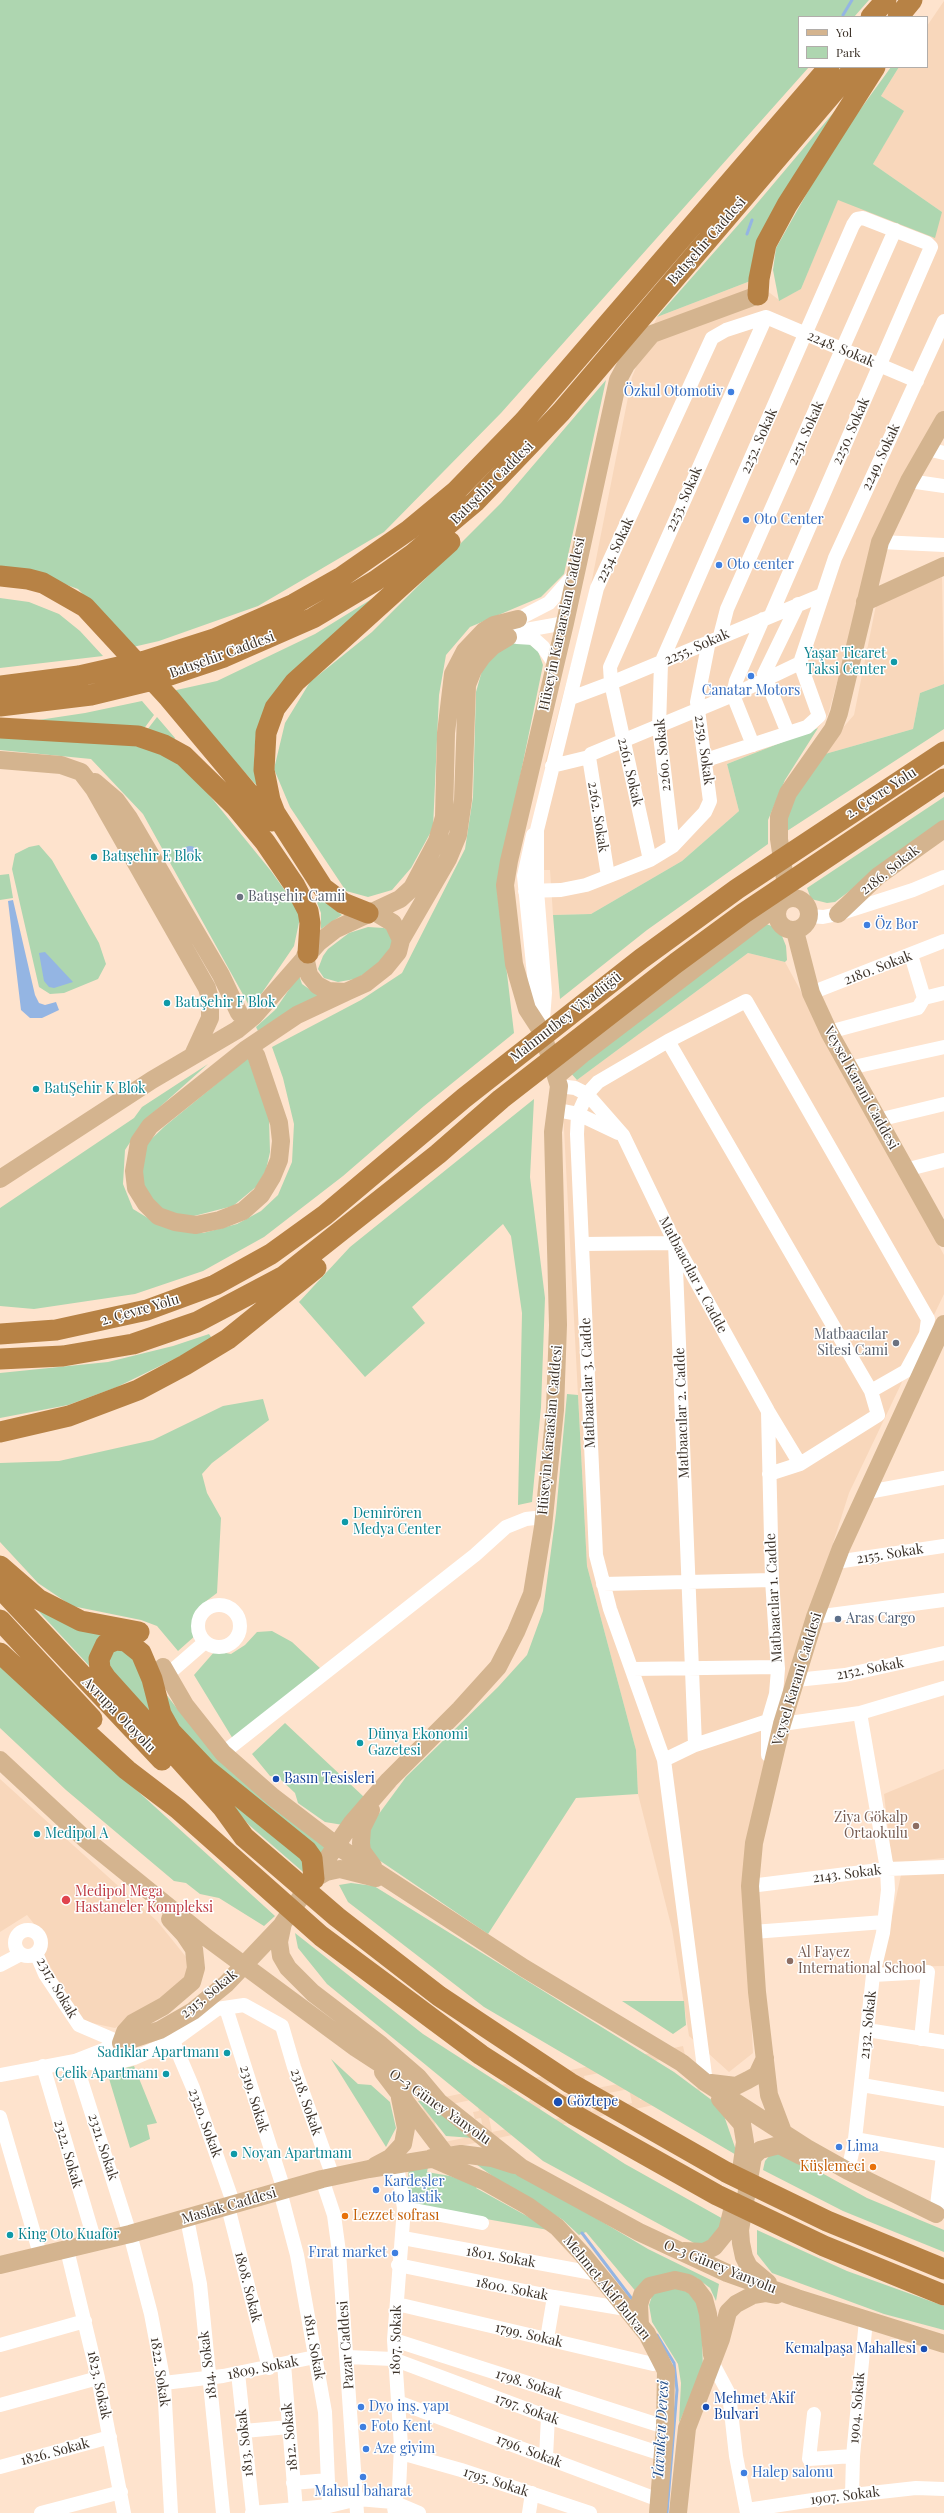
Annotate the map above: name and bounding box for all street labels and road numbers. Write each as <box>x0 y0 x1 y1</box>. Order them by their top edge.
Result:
street label: Batışehir Caddesi <box>664 194 750 288</box>
street label: 2248. Sokak <box>805 327 877 371</box>
street label: 2250. Sokak <box>829 395 873 467</box>
street label: 2251. Sokak <box>784 398 828 468</box>
street label: 2252. Sokak <box>737 405 781 477</box>
street label: 2249. Sokak <box>858 421 904 493</box>
street label: Batışehir Caddesi <box>447 438 537 528</box>
street label: 2253. Sokak <box>662 464 706 534</box>
street label: 2254. Sokak <box>592 515 638 585</box>
street label: Hüseyin Karaarslan Caddesi <box>535 536 589 712</box>
street label: 2255. Sokak <box>662 625 732 669</box>
street label: Batışehir Caddesi <box>167 628 277 682</box>
street label: 2259. Sokak <box>691 714 717 786</box>
street label: 2260. Sokak <box>651 718 675 792</box>
street label: 2261. Sokak <box>614 736 646 808</box>
street label: 2. Çevre Yolu <box>843 764 919 822</box>
street label: 2262. Sokak <box>584 780 612 854</box>
street label: 2186. Sokak <box>857 842 923 898</box>
street label: 2180. Sokak <box>841 947 915 989</box>
street label: Mahmutbey Viyadüğü <box>507 968 625 1066</box>
street label: Veysel Karani Caddesi <box>820 1023 902 1153</box>
street label: Matbaacılar 1. Cadde <box>655 1214 731 1336</box>
street label: 2. Çevre Yolu <box>99 1291 181 1329</box>
street label: Matbaacılar 3. Cadde <box>577 1317 599 1449</box>
street label: Hüseyin Karaaslan Caddesi <box>534 1344 566 1516</box>
street label: Matbaacılar 2. Cadde <box>671 1347 693 1479</box>
street label: Matbaacılar 1. Cadde <box>762 1533 786 1663</box>
street label: 2155. Sokak <box>855 1540 925 1568</box>
street label: Veysel Karani Caddesi <box>769 1610 825 1748</box>
street label: 2152. Sokak <box>835 1654 905 1684</box>
street label: Avrupa Otoyolu <box>79 1674 159 1756</box>
street label: 2143. Sokak <box>812 1861 882 1887</box>
street label: 2317. Sokak <box>33 1954 81 2022</box>
street label: 2315. Sokak <box>177 1966 241 2022</box>
street label: 2132. Sokak <box>856 1990 880 2060</box>
street label: 2319. Sokak <box>236 2063 272 2135</box>
street label: 2318. Sokak <box>287 2066 325 2138</box>
street label: O-3 Güney Yanyolu <box>386 2066 494 2148</box>
street label: 2320. Sokak <box>185 2086 225 2160</box>
street label: 2321. Sokak <box>84 2111 122 2183</box>
street label: 2322. Sokak <box>50 2118 86 2190</box>
street label: Maslak Caddesi <box>180 2184 278 2228</box>
street label: Mehmet Akif Bulvarı <box>560 2233 654 2343</box>
street label: O-3 Güney Yanyolu <box>661 2237 779 2297</box>
street label: 1801. Sokak <box>465 2243 537 2271</box>
street label: 1808. Sokak <box>231 2250 265 2324</box>
street label: 1800. Sokak <box>474 2274 550 2304</box>
street label: Pazar Caddesi <box>335 2300 357 2390</box>
street label: 1807. Sokak <box>387 2305 405 2375</box>
street label: 1811. Sokak <box>300 2312 328 2382</box>
street label: 1799. Sokak <box>493 2319 565 2351</box>
street label: 1814. Sokak <box>195 2330 221 2400</box>
street label: 1822. Sokak <box>147 2336 173 2408</box>
street label: 1823. Sokak <box>84 2349 114 2421</box>
street label: 1809. Sokak <box>226 2353 300 2383</box>
street label: 1798. Sokak <box>493 2365 565 2403</box>
street label: 1904. Sokak <box>845 2371 869 2445</box>
street label: 1797. Sokak <box>492 2390 562 2428</box>
street label: 1812. Sokak <box>279 2402 301 2472</box>
street label: 1813. Sokak <box>233 2408 257 2478</box>
street label: 1796. Sokak <box>494 2431 564 2471</box>
street label: 1826. Sokak <box>19 2435 91 2469</box>
street label: 1795. Sokak <box>461 2463 531 2501</box>
street label: 1907. Sokak <box>809 2483 881 2509</box>

